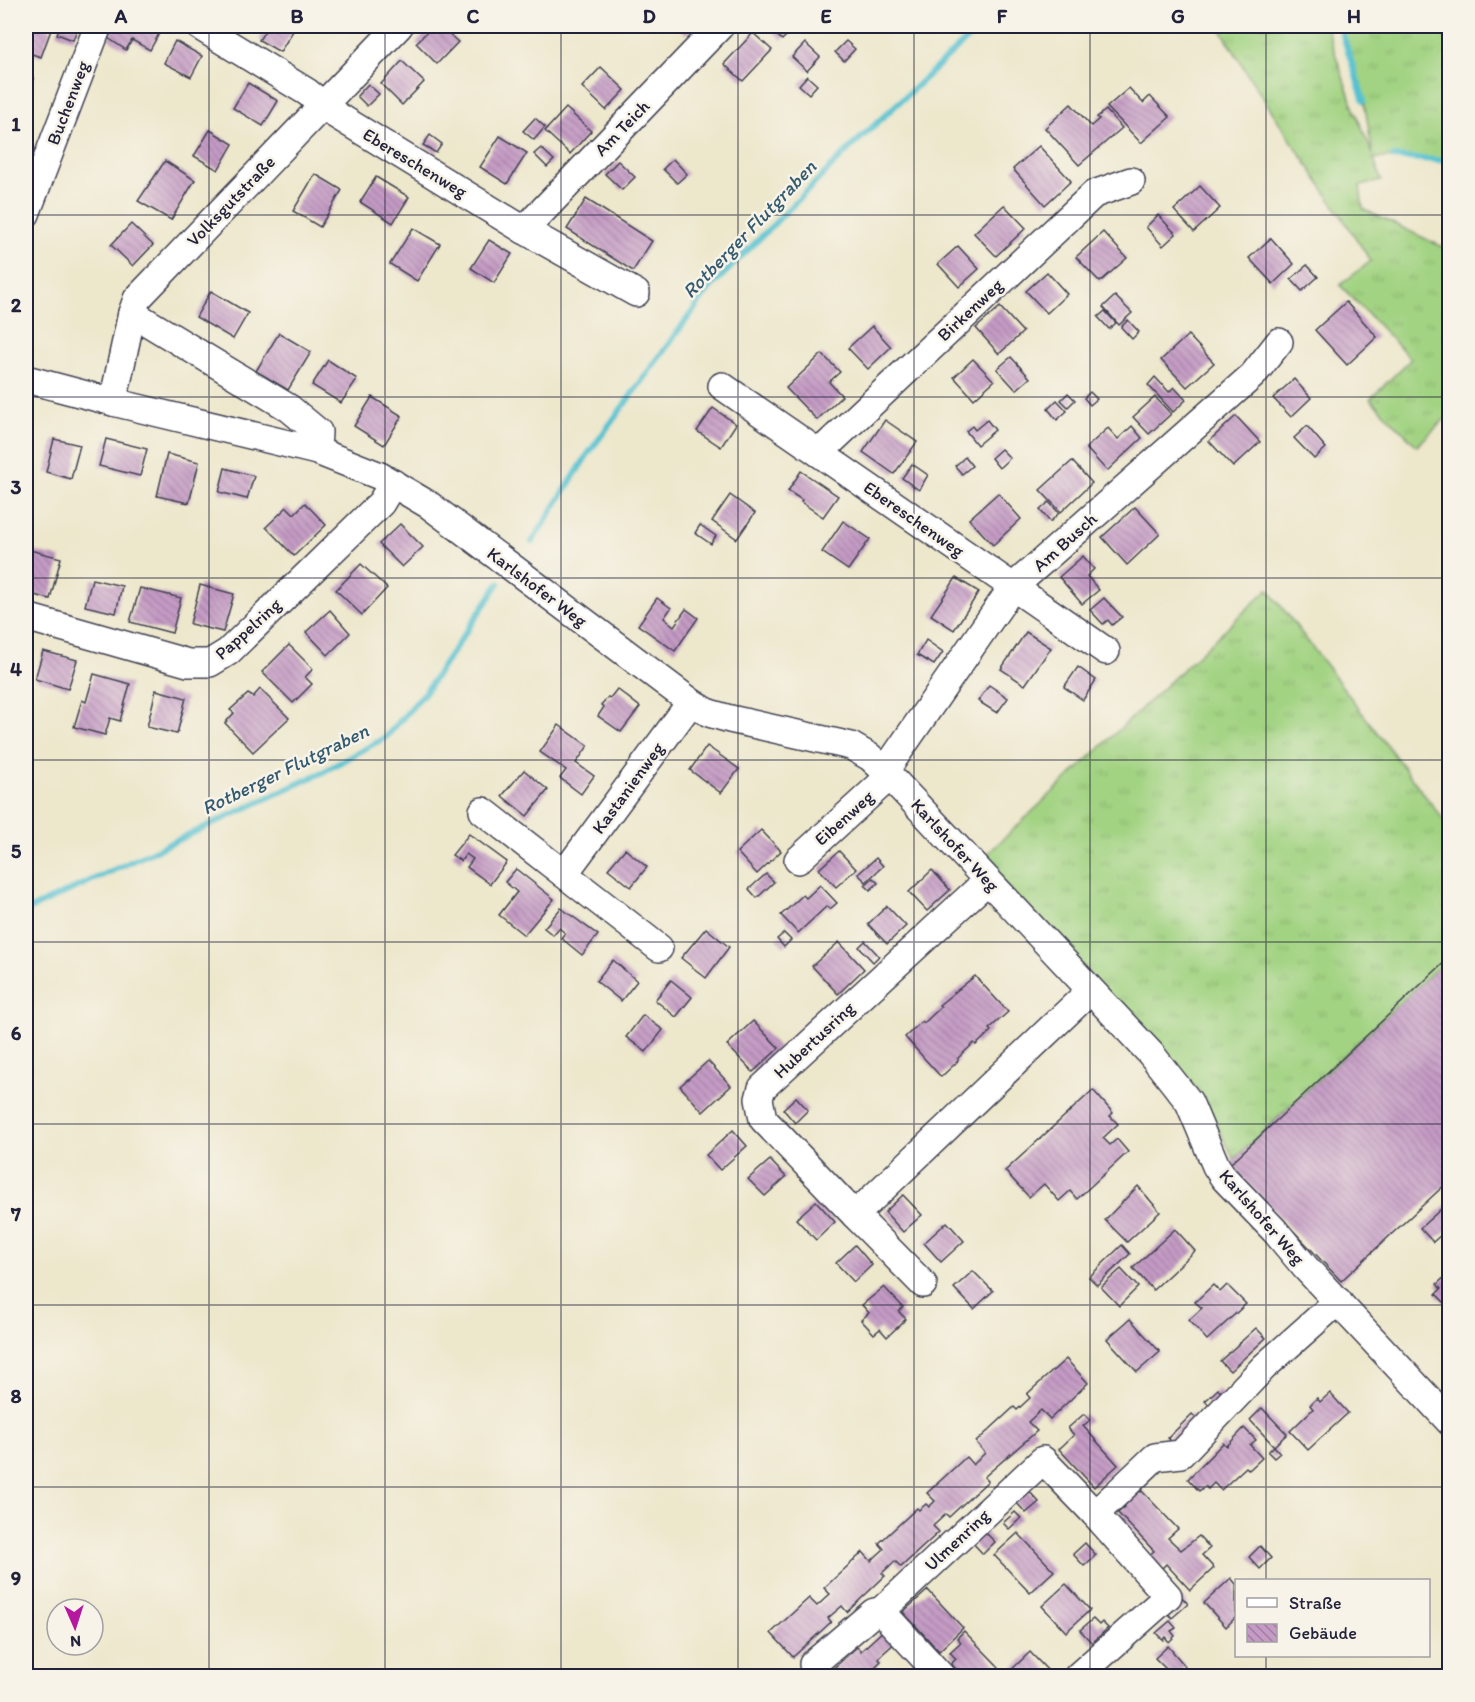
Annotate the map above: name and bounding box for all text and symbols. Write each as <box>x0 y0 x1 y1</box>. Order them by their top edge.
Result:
text: A <box>114 4 128 28</box>
text: B <box>291 4 304 28</box>
text: C <box>467 4 480 28</box>
text: D <box>642 4 656 28</box>
text: E <box>820 4 832 28</box>
text: F <box>997 4 1008 28</box>
text: G <box>1171 4 1185 28</box>
text: H <box>1347 4 1361 28</box>
street label: Buchenweg <box>42 57 94 148</box>
street label: Am Teich <box>590 95 655 161</box>
text: 1 <box>11 112 21 136</box>
street label: Ebereschenweg <box>359 123 472 203</box>
street label: Volksgutstraße <box>182 151 280 251</box>
water label: Rotberger Flutgraben <box>677 155 821 303</box>
street label: Birkenweg <box>933 274 1008 346</box>
text: 2 <box>11 293 22 317</box>
text: 3 <box>11 475 22 499</box>
street label: Ebereschenweg <box>859 476 969 562</box>
street label: Am Busch <box>1028 507 1102 576</box>
street label: Karlshofer Weg <box>483 542 592 632</box>
street label: Pappelring <box>210 593 286 664</box>
text: 4 <box>10 657 22 681</box>
water label: Rotberger Flutgraben <box>198 718 373 820</box>
street label: Kastanienweg <box>587 737 669 838</box>
street label: Eibenweg <box>810 785 879 850</box>
street label: Karlshofer Weg <box>906 794 1004 897</box>
text: 5 <box>11 839 22 863</box>
street label: Hubertusring <box>769 996 860 1083</box>
text: 6 <box>11 1021 22 1045</box>
street label: Karlshofer Weg <box>1215 1165 1310 1270</box>
text: 7 <box>10 1202 21 1226</box>
text: 8 <box>11 1384 22 1408</box>
street label: Ulmenring <box>920 1504 995 1576</box>
text: 9 <box>11 1566 21 1590</box>
legend <box>1235 1579 1430 1657</box>
text: Straße <box>1289 1592 1342 1614</box>
north arrow <box>45 1597 105 1657</box>
text: Gebäude <box>1289 1622 1357 1644</box>
text: N <box>70 1632 82 1651</box>

